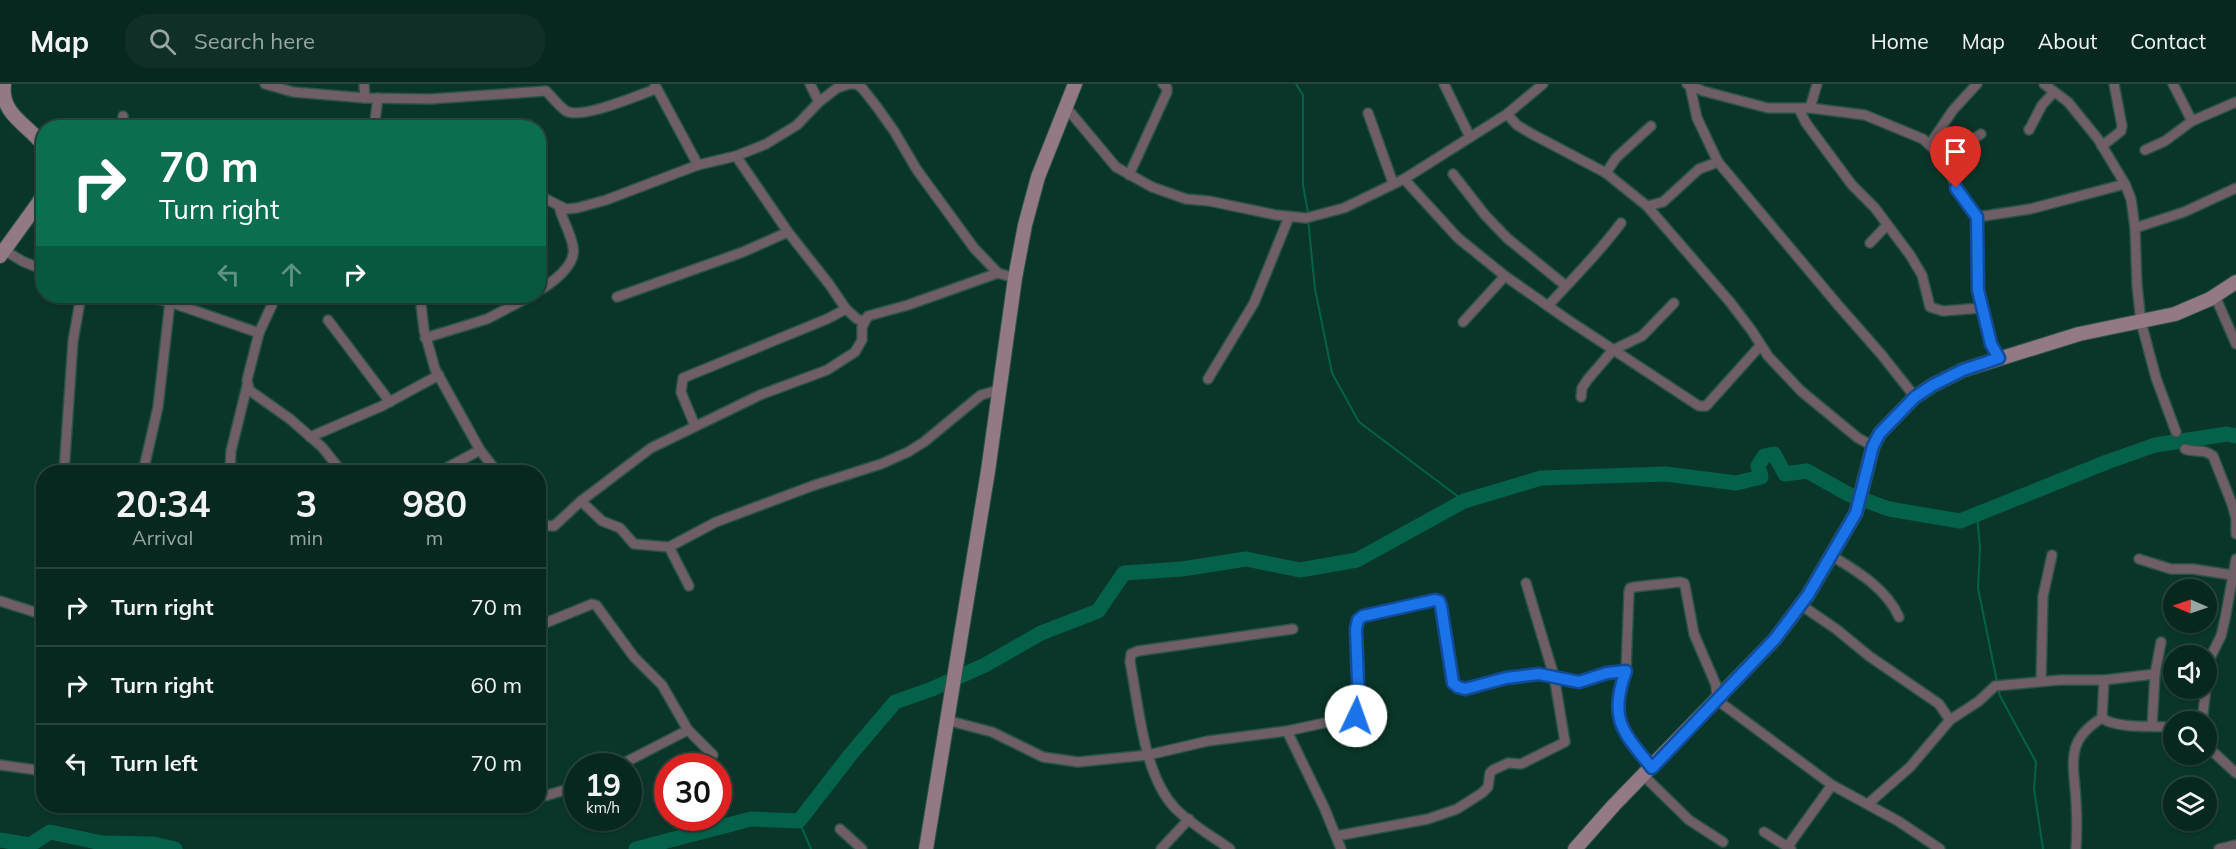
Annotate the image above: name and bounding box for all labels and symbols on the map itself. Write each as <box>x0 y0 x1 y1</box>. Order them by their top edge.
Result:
pin <box>1930 126 1981 188</box>
north arrow <box>2163 579 2217 633</box>
position arrow <box>1324 684 1388 748</box>
speed limit sign: 30 <box>654 753 732 831</box>

